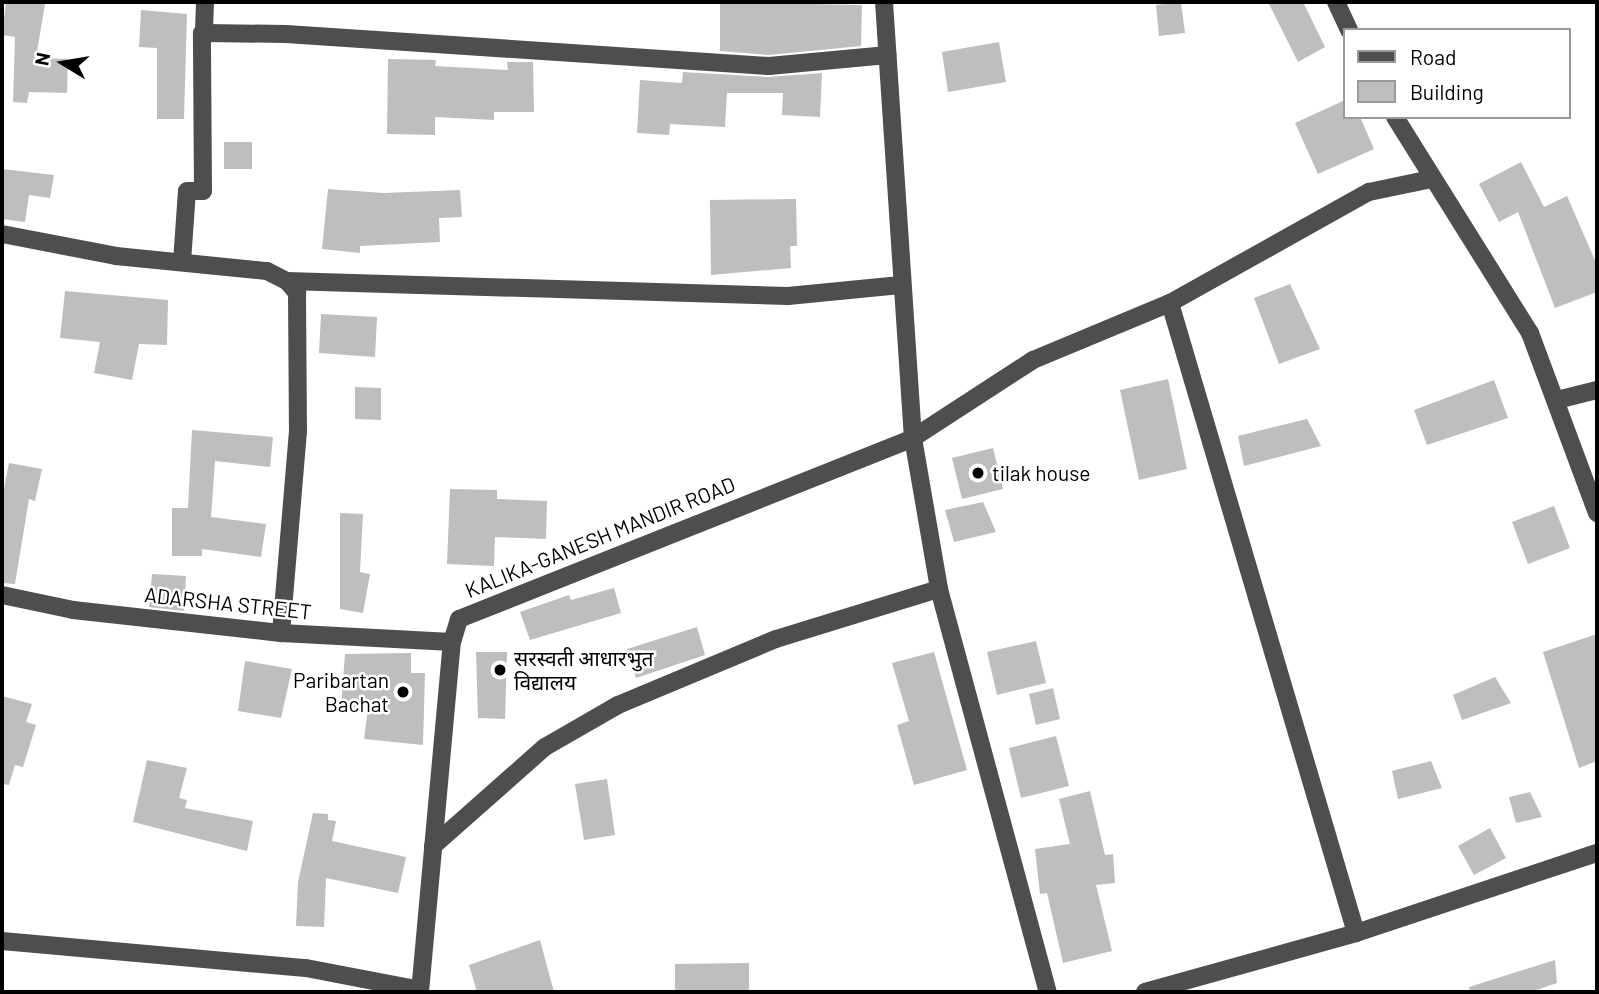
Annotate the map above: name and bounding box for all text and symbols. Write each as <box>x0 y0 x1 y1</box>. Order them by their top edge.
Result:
north arrow <box>28 28 98 98</box>
legend <box>1344 28 1571 119</box>
text: Road <box>1410 44 1456 69</box>
text: N <box>29 51 54 67</box>
text: Building <box>1410 79 1484 104</box>
place label: tilak house <box>992 460 1090 486</box>
marker: tilak house <box>970 465 986 481</box>
street label: KALIKA-GANESH MANDIR ROAD <box>461 471 739 603</box>
street label: ADARSHA STREET <box>143 582 313 624</box>
place label: सरस्वती आधारभुत विद्यालय <box>514 645 653 695</box>
marker: सरस्वती आधारभुत विद्यालय <box>492 662 508 678</box>
place label: Paribartan Bachat <box>293 667 389 717</box>
marker: Paribartan Bachat <box>395 684 411 700</box>

